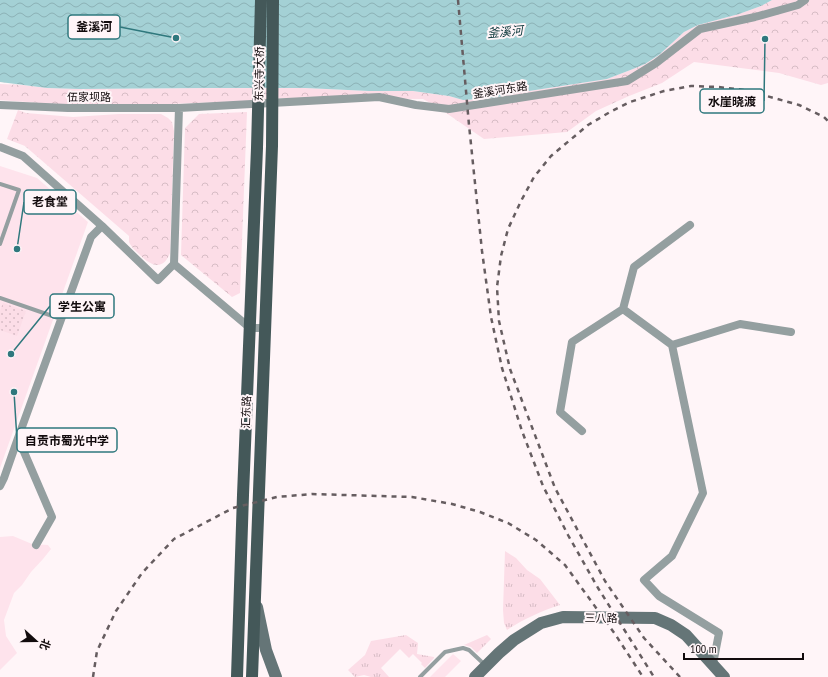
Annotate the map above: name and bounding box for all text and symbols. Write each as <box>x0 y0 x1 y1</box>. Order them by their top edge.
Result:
callout: 釜溪河 <box>68 15 120 39</box>
text: 釜溪河 <box>76 19 112 34</box>
water label: 釜溪河 <box>486 22 526 41</box>
street label: 东兴寺大桥 <box>252 46 266 102</box>
street label: 釜溪河东路 <box>472 79 528 101</box>
callout: 水崖晓渡 <box>700 89 764 113</box>
street label: 伍家坝路 <box>67 90 111 104</box>
text: 水崖晓渡 <box>708 94 756 109</box>
callout: 老食堂 <box>24 190 76 214</box>
text: 老食堂 <box>32 194 68 209</box>
callout: 学生公寓 <box>50 294 114 318</box>
text: 学生公寓 <box>58 299 106 314</box>
street label: 汇东路 <box>238 395 254 429</box>
callout: 自贡市蜀光中学 <box>17 428 117 452</box>
text: 自贡市蜀光中学 <box>25 433 109 448</box>
street label: 三八路 <box>584 611 618 625</box>
north arrow <box>16 621 56 661</box>
scale bar <box>684 635 803 661</box>
text: 北 <box>37 637 54 652</box>
text: 100 m <box>690 641 717 656</box>

